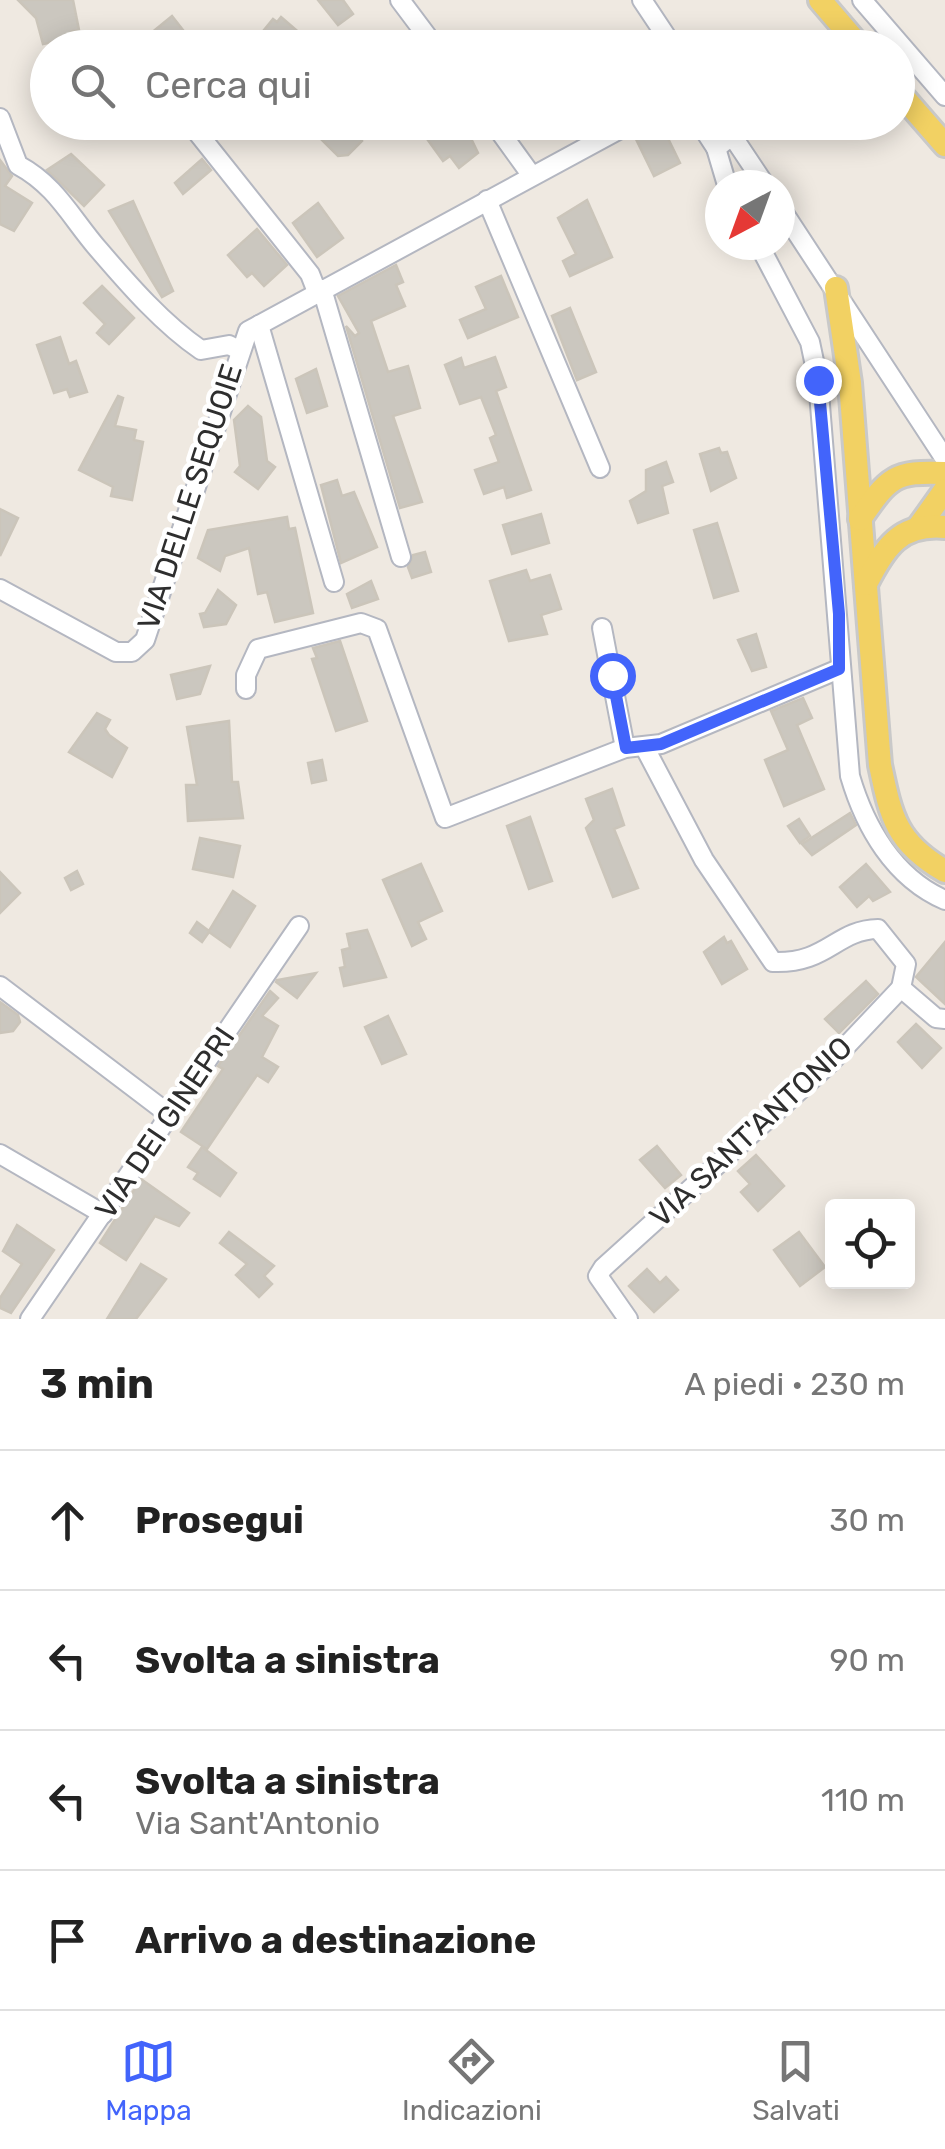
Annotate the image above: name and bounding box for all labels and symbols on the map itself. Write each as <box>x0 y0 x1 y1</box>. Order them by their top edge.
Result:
north arrow <box>705 170 795 260</box>
route end <box>796 358 842 404</box>
street label: VIA DELLE SEQUOIE <box>130 360 250 634</box>
route start <box>590 653 636 699</box>
street label: VIA DEI GINEPRI <box>88 1020 242 1226</box>
street label: VIA SANT'ANTONIO <box>642 1029 860 1235</box>

